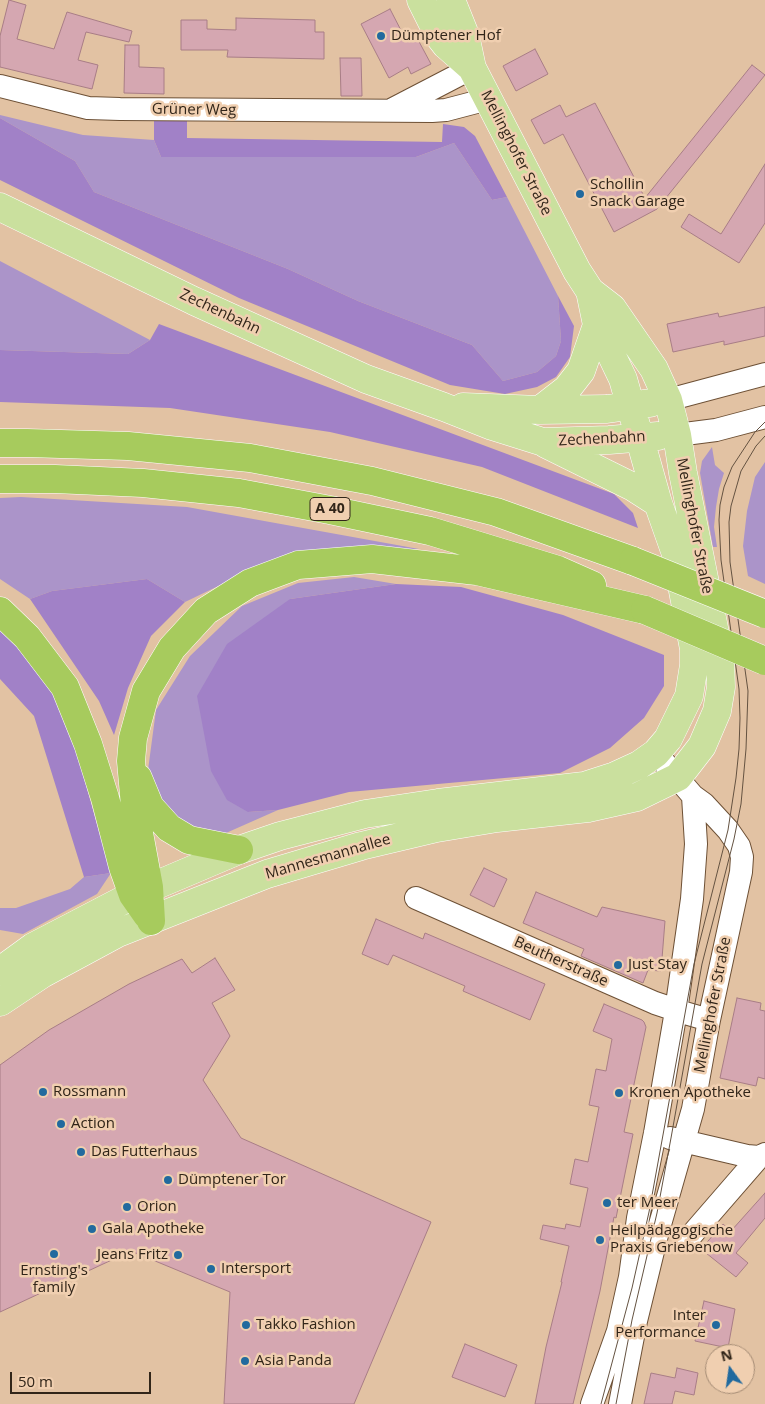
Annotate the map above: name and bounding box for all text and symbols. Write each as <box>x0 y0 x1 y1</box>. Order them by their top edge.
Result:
place label: Dümptener Hof <box>391 27 501 45</box>
marker: Dümptener Hof <box>375 30 387 42</box>
street label: Mellinghofer Straße <box>477 87 555 219</box>
street label: Grüner Weg <box>152 100 236 120</box>
place label: Schollin Snack Garage <box>590 176 685 211</box>
marker: Schollin Snack Garage <box>574 188 586 200</box>
street label: Zechenbahn <box>177 285 263 339</box>
street label: Zechenbahn <box>558 428 646 450</box>
street label: Mellinghofer Straße <box>672 456 716 596</box>
road number: A 40 <box>310 498 350 520</box>
street label: Mannesmannallee <box>263 831 393 883</box>
street label: Beutherstraße <box>511 933 611 991</box>
street label: Mellinghofer Straße <box>691 935 735 1075</box>
place label: Just Stay <box>628 956 687 974</box>
marker: Just Stay <box>612 959 624 971</box>
place label: Rossmann <box>53 1083 126 1101</box>
place label: Kronen Apotheke <box>629 1084 751 1102</box>
marker: Rossmann <box>37 1086 49 1098</box>
marker: Kronen Apotheke <box>613 1087 625 1099</box>
place label: Action <box>71 1115 115 1133</box>
marker: Action <box>55 1118 67 1130</box>
place label: Das Futterhaus <box>91 1143 197 1161</box>
marker: Das Futterhaus <box>75 1146 87 1158</box>
place label: Dümptener Tor <box>178 1171 286 1189</box>
marker: Dümptener Tor <box>162 1174 174 1186</box>
place label: ter Meer <box>617 1194 677 1212</box>
marker: ter Meer <box>601 1197 613 1209</box>
place label: Orion <box>137 1198 177 1216</box>
marker: Orion <box>121 1201 133 1213</box>
place label: Gala Apotheke <box>102 1220 204 1238</box>
place label: Heilpädagogische Praxis Griebenow <box>610 1222 733 1257</box>
marker: Gala Apotheke <box>86 1223 98 1235</box>
marker: Heilpädagogische Praxis Griebenow <box>594 1234 606 1246</box>
place label: Jeans Fritz <box>97 1246 168 1264</box>
marker: Ernsting's family <box>48 1248 60 1260</box>
marker: Jeans Fritz <box>172 1249 184 1261</box>
place label: Intersport <box>221 1260 291 1278</box>
place label: Ernsting's family <box>20 1262 88 1297</box>
marker: Intersport <box>205 1263 217 1275</box>
place label: Inter Performance <box>615 1307 706 1342</box>
place label: Takko Fashion <box>256 1316 356 1334</box>
marker: Takko Fashion <box>240 1319 252 1331</box>
marker: Inter Performance <box>710 1319 722 1331</box>
north arrow <box>705 1344 755 1394</box>
text: N <box>719 1344 734 1366</box>
place label: Asia Panda <box>255 1352 332 1370</box>
marker: Asia Panda <box>239 1355 251 1367</box>
scale bar <box>12 1362 154 1394</box>
text: 50 m <box>18 1371 53 1391</box>

